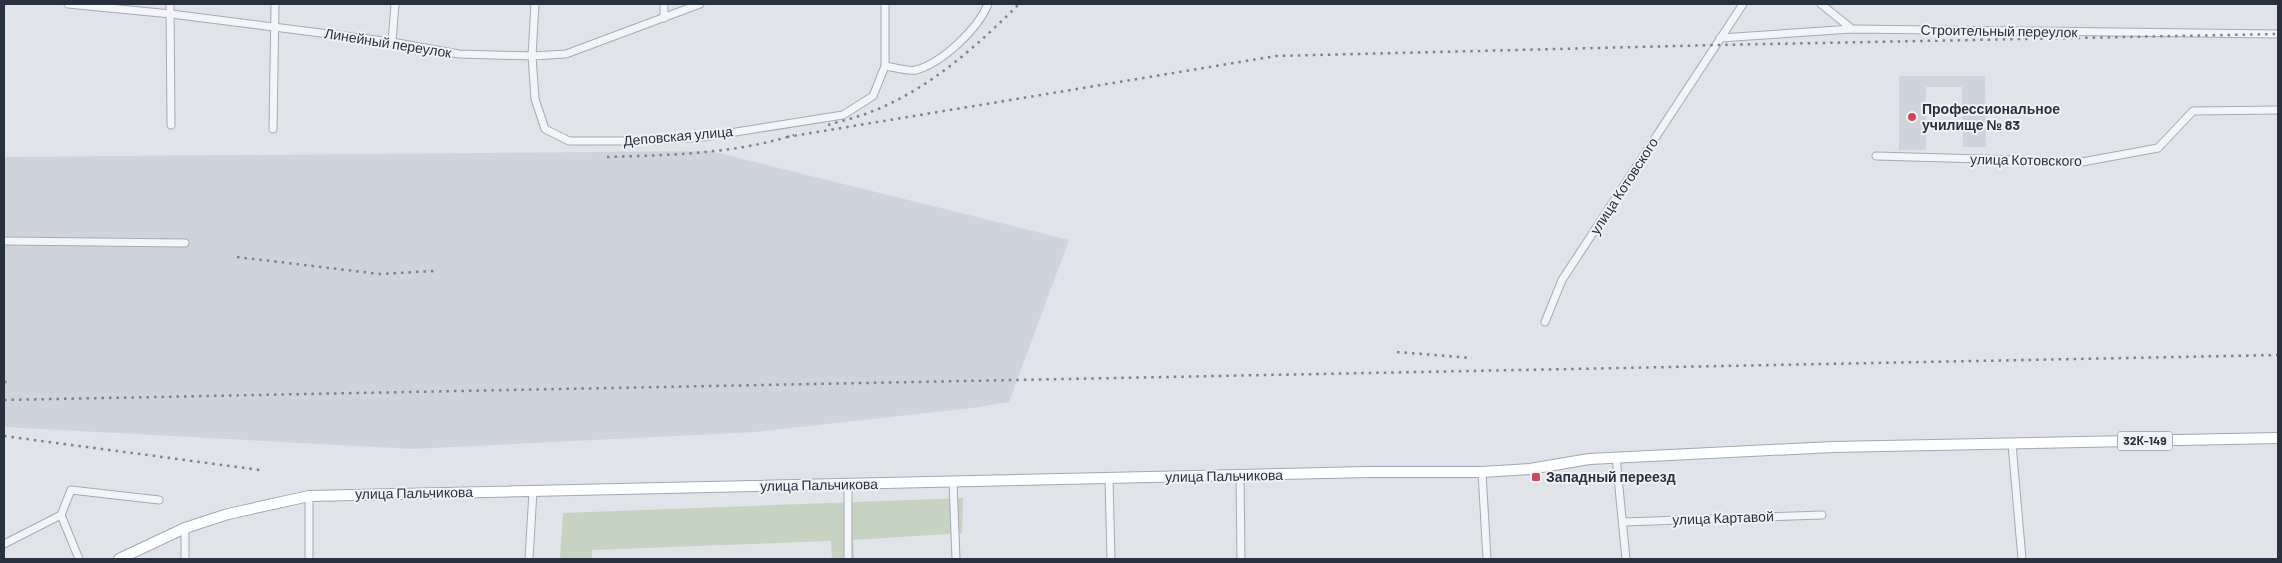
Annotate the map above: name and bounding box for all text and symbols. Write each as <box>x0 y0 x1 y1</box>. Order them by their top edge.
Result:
street label: Строительный переулок <box>1920 21 2079 40</box>
street label: Линейный переулок <box>323 24 454 61</box>
place label: Профессиональное училище № 83 <box>1922 100 2060 133</box>
marker: Профессиональное училище № 83 <box>1906 111 1918 123</box>
street label: Деповская улица <box>622 122 734 149</box>
street label: улица Котовского <box>1586 134 1661 237</box>
street label: улица Котовского <box>1970 150 2082 169</box>
road number: 32К-149 <box>2118 432 2172 451</box>
street label: улица Пальчикова <box>1165 466 1283 485</box>
place label: Западный переезд <box>1546 468 1676 485</box>
marker: Западный переезд <box>1530 471 1542 483</box>
street label: улица Пальчикова <box>760 475 878 494</box>
street label: улица Пальчикова <box>355 483 473 502</box>
street label: улица Картавой <box>1672 507 1774 528</box>

